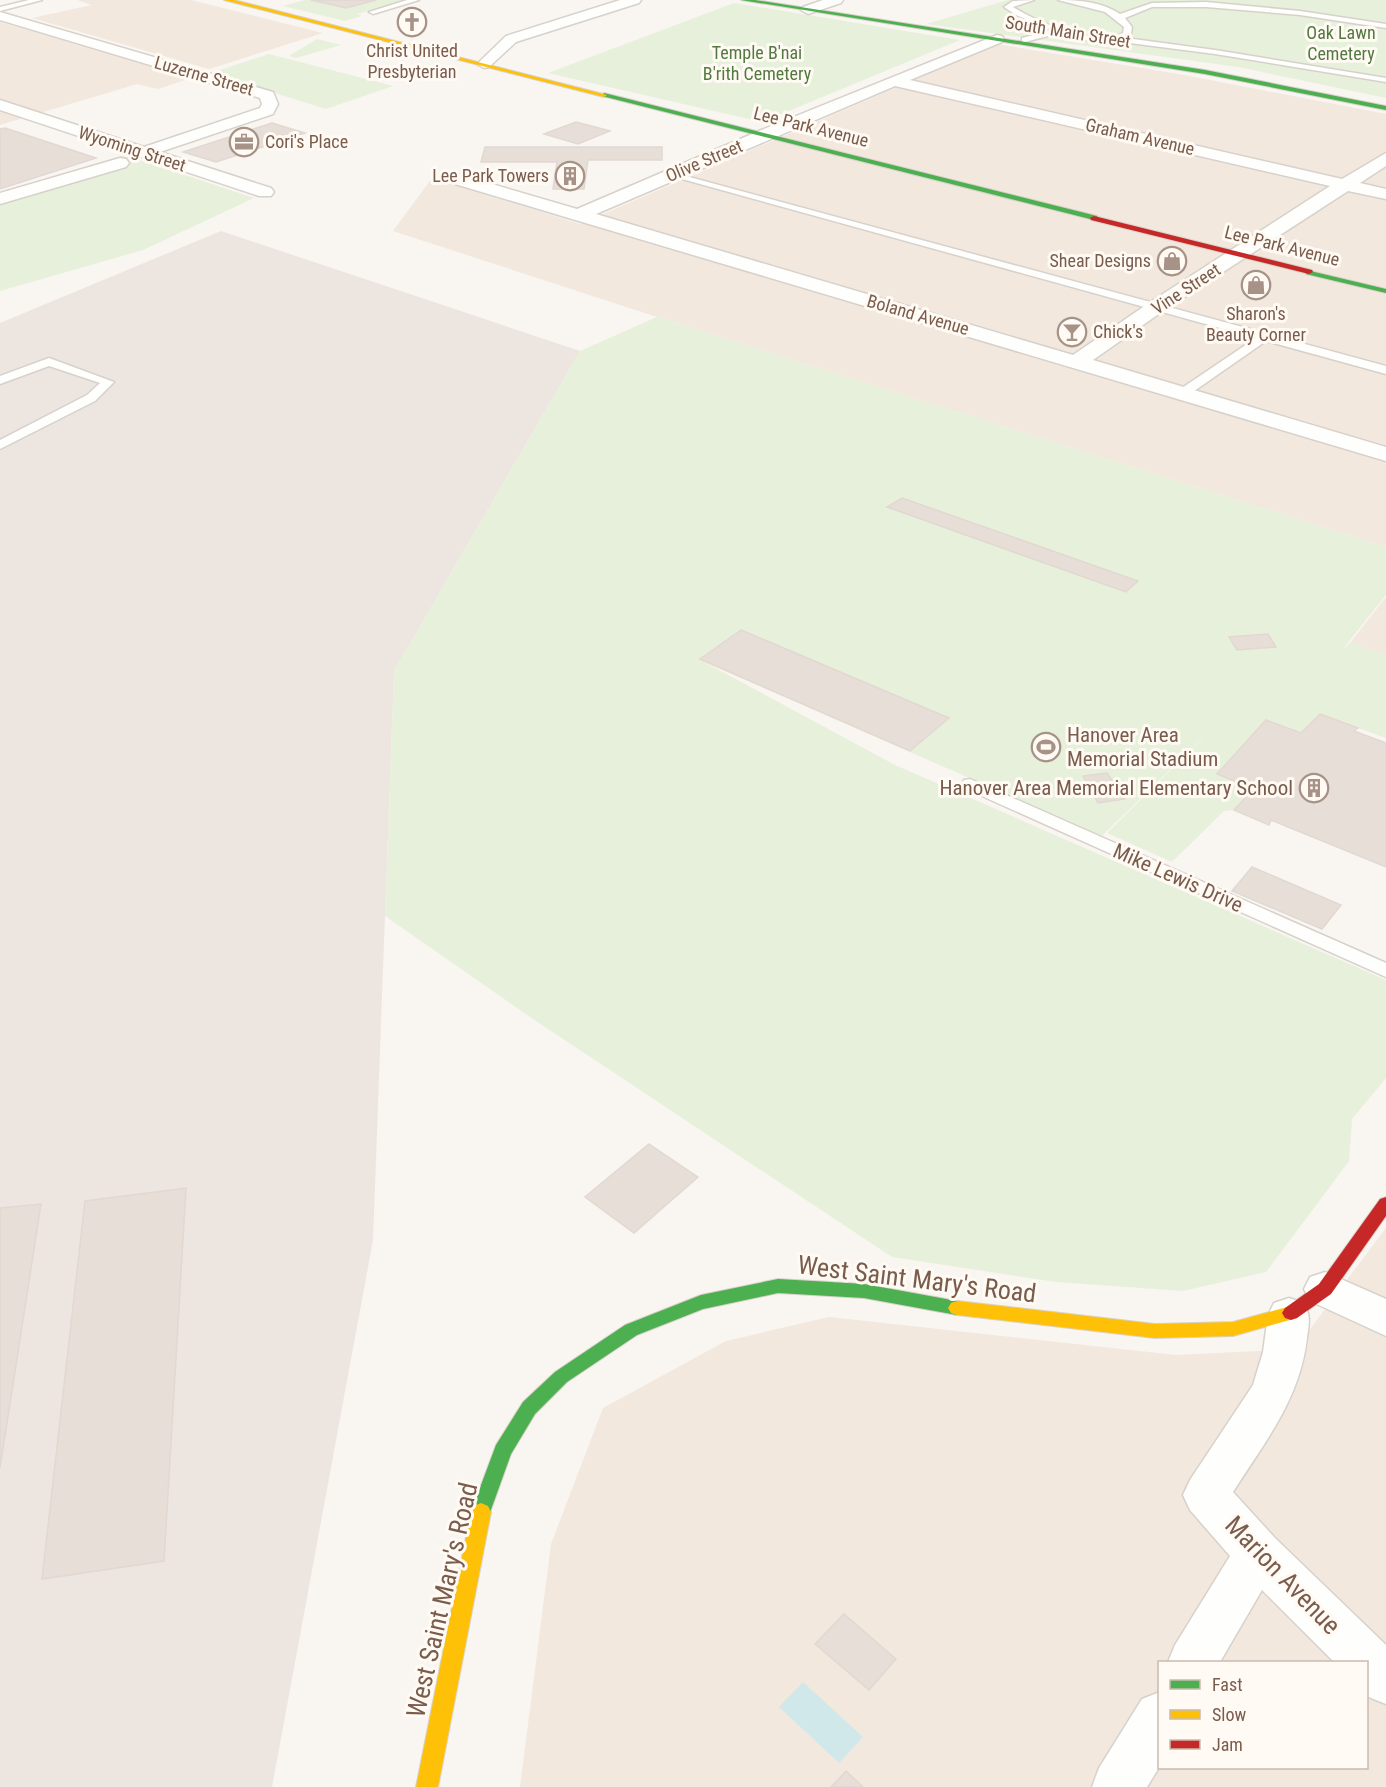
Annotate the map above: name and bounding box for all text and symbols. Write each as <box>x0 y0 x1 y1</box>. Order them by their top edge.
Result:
church icon: Christ United Presbyterian <box>396 6 428 38</box>
street label: South Main Street <box>1004 11 1132 52</box>
park label: Oak Lawn Cemetery <box>1306 22 1376 64</box>
place label: Christ United Presbyterian <box>366 40 458 82</box>
park label: Temple B'nai B'rith Cemetery <box>703 42 812 84</box>
street label: Luzerne Street <box>152 51 256 100</box>
street label: Lee Park Avenue <box>752 102 871 151</box>
street label: Graham Avenue <box>1084 114 1197 159</box>
street label: Wyoming Street <box>76 121 189 176</box>
office icon: Cori's Place <box>228 126 260 158</box>
place label: Cori's Place <box>265 131 348 152</box>
street label: Olive Street <box>662 135 745 186</box>
building icon: Lee Park Towers <box>554 160 586 192</box>
place label: Lee Park Towers <box>432 165 549 186</box>
street label: Lee Park Avenue <box>1223 221 1342 270</box>
shop icon: Shear Designs <box>1156 245 1188 277</box>
place label: Shear Designs <box>1049 250 1151 271</box>
street label: Vine Street <box>1147 259 1224 319</box>
shop icon: Sharon's Beauty Corner <box>1240 269 1272 301</box>
street label: Boland Avenue <box>865 290 972 339</box>
place label: Sharon's Beauty Corner <box>1206 303 1306 345</box>
bar icon: Chick's <box>1056 316 1088 348</box>
place label: Chick's <box>1093 321 1143 342</box>
place label: Hanover Area Memorial Stadium <box>1067 723 1218 771</box>
sports icon: Hanover Area Memorial Stadium <box>1030 731 1062 763</box>
building icon: Hanover Area Memorial Elementary School <box>1298 772 1330 804</box>
place label: Hanover Area Memorial Elementary School <box>939 776 1293 800</box>
street label: Mike Lewis Drive <box>1110 839 1247 917</box>
street label: West Saint Mary's Road <box>796 1249 1038 1309</box>
street label: West Saint Mary's Road <box>400 1480 484 1720</box>
street label: Marion Avenue <box>1219 1510 1347 1640</box>
legend <box>1158 1661 1368 1769</box>
text: Fast <box>1212 1674 1243 1695</box>
text: Slow <box>1212 1704 1247 1725</box>
text: Jam <box>1212 1734 1243 1755</box>

